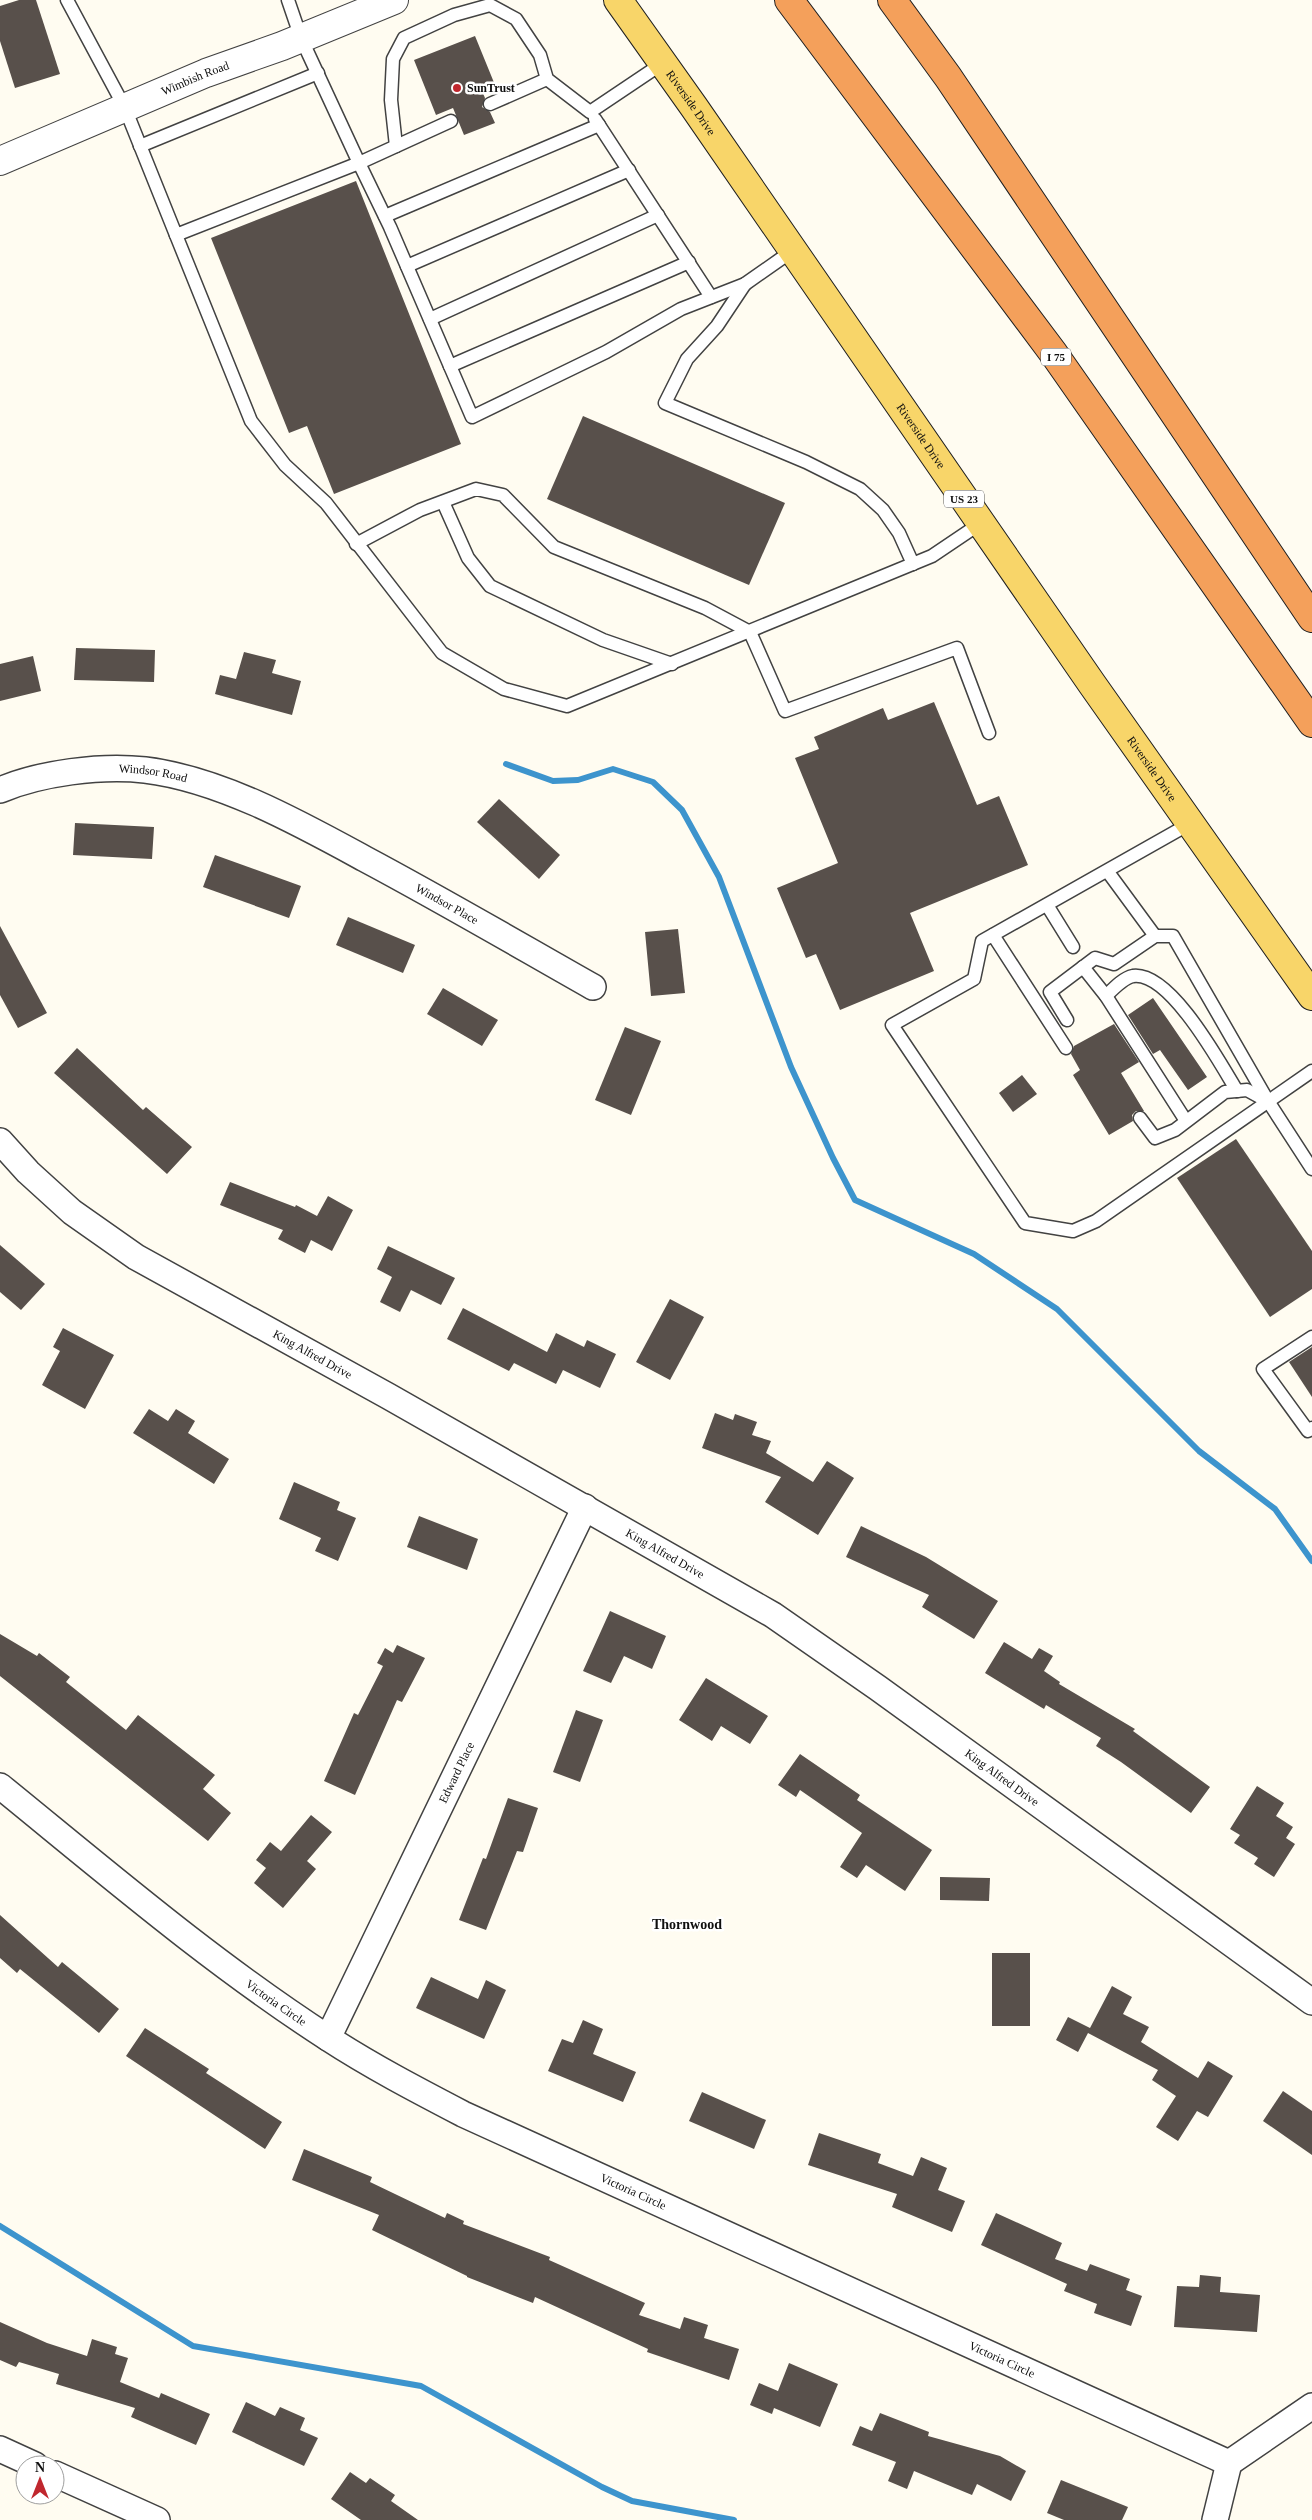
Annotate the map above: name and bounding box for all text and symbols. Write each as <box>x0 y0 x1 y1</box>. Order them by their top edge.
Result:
street label: Wimbish Road <box>159 58 231 98</box>
street label: Riverside Drive <box>663 68 718 138</box>
place label: SunTrust <box>467 81 515 95</box>
marker: SunTrust <box>451 82 463 94</box>
road number: I 75 <box>1041 348 1071 366</box>
street label: Riverside Drive <box>894 401 948 471</box>
road number: US 23 <box>944 490 984 508</box>
street label: Riverside Drive <box>1124 734 1180 804</box>
street label: Windsor Road <box>119 761 189 785</box>
street label: Windsor Place <box>413 881 481 927</box>
street label: King Alfred Drive <box>271 1327 354 1382</box>
street label: King Alfred Drive <box>623 1526 707 1581</box>
street label: Edward Place <box>436 1740 477 1805</box>
street label: King Alfred Drive <box>962 1746 1042 1809</box>
district label: Thornwood <box>652 1917 722 1932</box>
street label: Victoria Circle <box>243 1977 309 2029</box>
street label: Victoria Circle <box>598 2171 669 2213</box>
street label: Victoria Circle <box>967 2338 1037 2381</box>
north arrow <box>15 2455 65 2505</box>
text: N <box>35 2460 45 2475</box>

